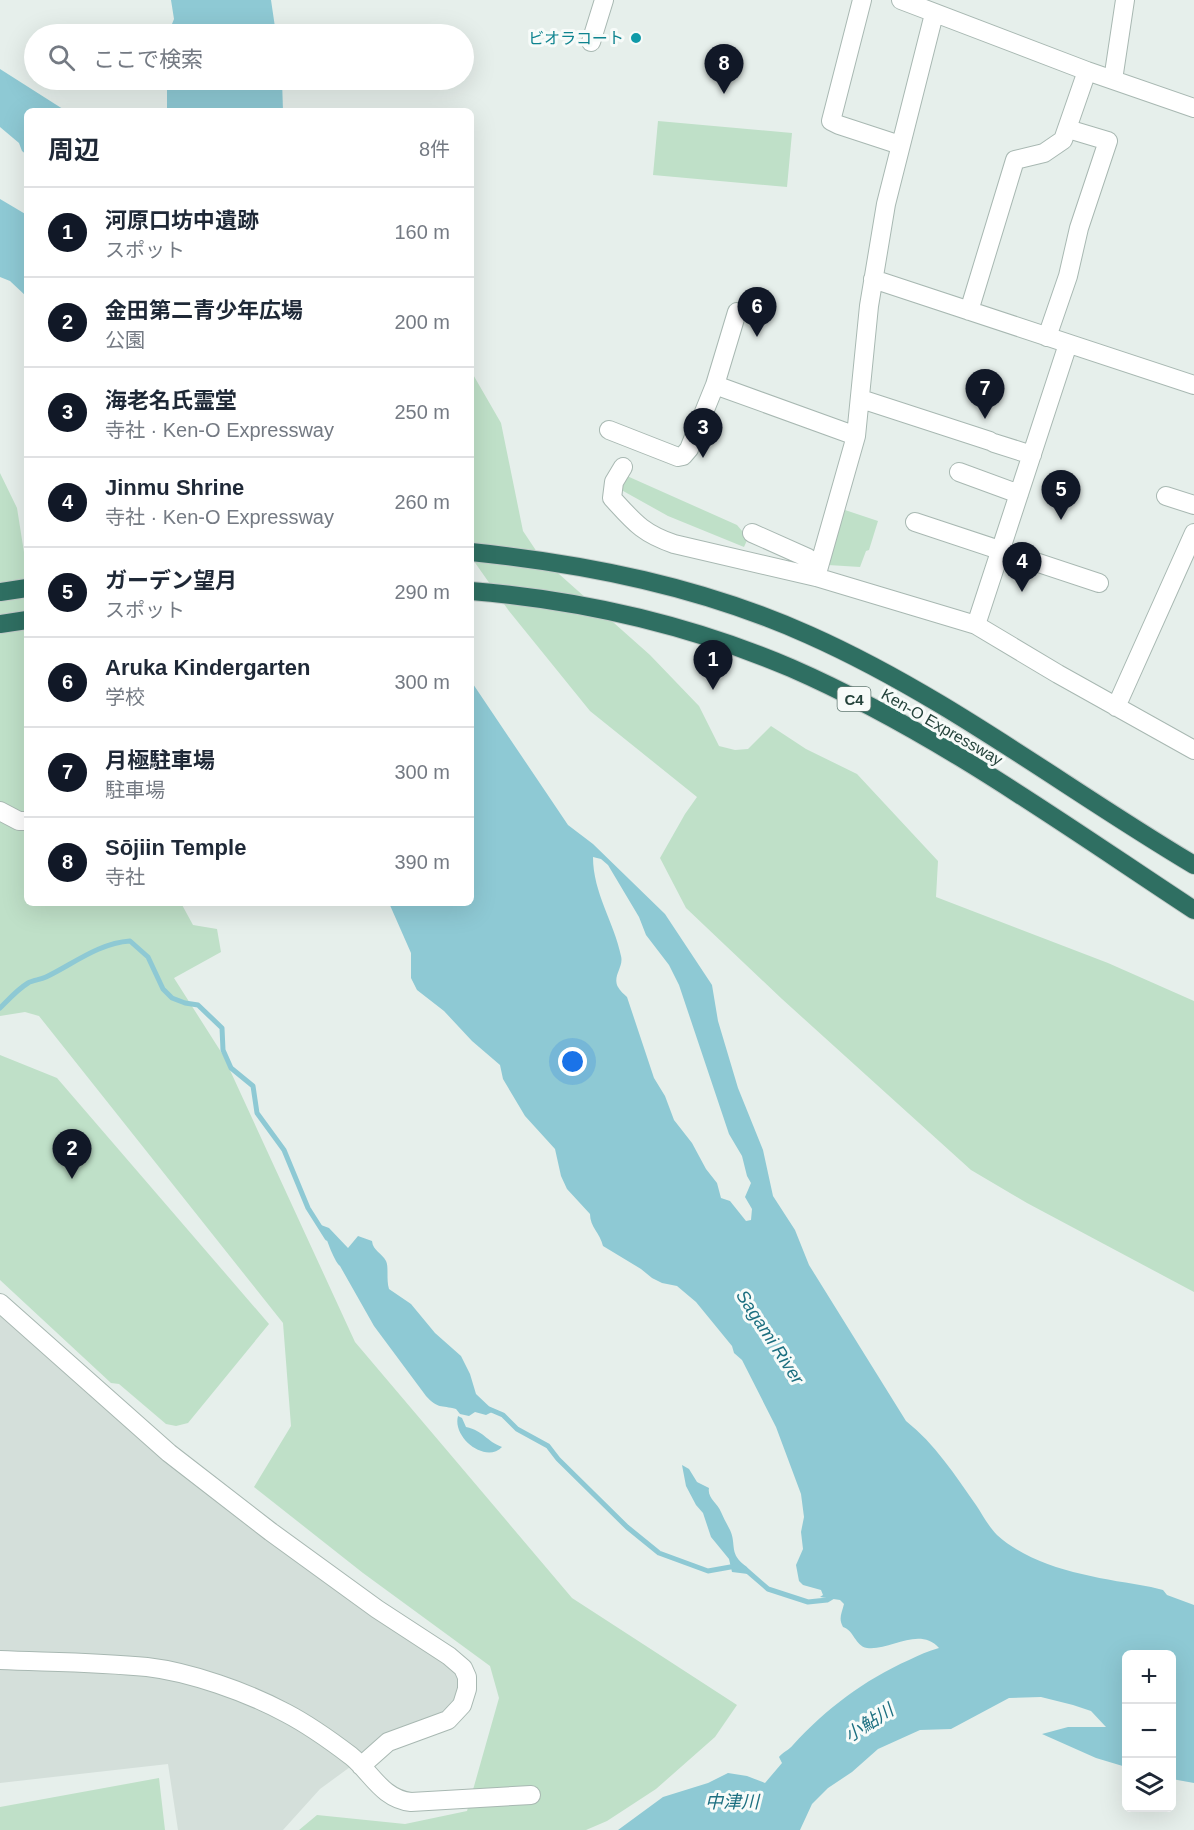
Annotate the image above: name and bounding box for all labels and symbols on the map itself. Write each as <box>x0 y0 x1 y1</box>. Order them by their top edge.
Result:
place label: ビオラコート <box>528 30 624 47</box>
marker: ビオラコート <box>629 31 643 45</box>
pin: 8 <box>704 44 744 94</box>
pin: 6 <box>738 288 777 337</box>
pin: 7 <box>966 370 1004 419</box>
pin: 3 <box>684 408 722 458</box>
pin: 5 <box>1042 470 1080 520</box>
pin: 4 <box>1002 542 1042 592</box>
pin: 1 <box>694 640 732 690</box>
street label: Ken-O Expressway <box>878 685 1006 769</box>
road number: C4 <box>838 687 870 711</box>
your location <box>558 1047 587 1076</box>
pin: 2 <box>52 1130 92 1179</box>
water label: Sagami River <box>732 1286 808 1389</box>
water label: 小鮎川 <box>841 1699 899 1746</box>
water label: 中津川 <box>705 1792 761 1812</box>

